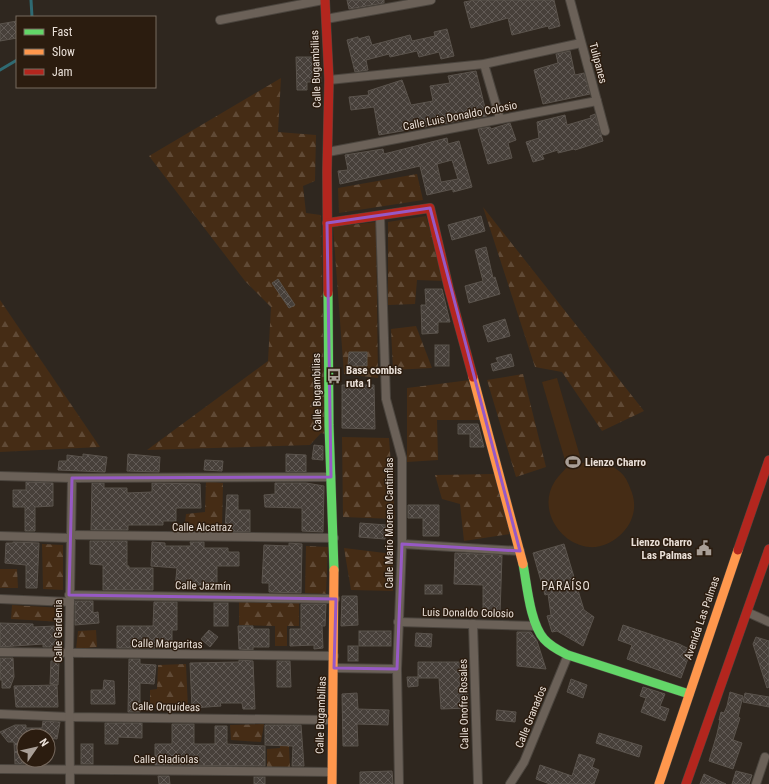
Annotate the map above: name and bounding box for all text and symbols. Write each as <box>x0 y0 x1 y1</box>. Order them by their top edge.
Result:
legend <box>16 16 156 88</box>
text: Fast <box>52 25 73 39</box>
street label: Calle Bugambilias <box>308 30 324 108</box>
street label: Tulipanes <box>586 41 610 85</box>
text: Slow <box>52 45 75 59</box>
text: Jam <box>52 65 73 79</box>
street label: Calle Luis Donaldo Colosio <box>402 98 519 133</box>
street label: Calle Bugambilias <box>310 353 324 431</box>
place label: Base combis ruta 1 <box>346 364 402 390</box>
bus stop icon: Base combis ruta 1 <box>325 367 343 385</box>
sports icon: Lienzo Charro <box>564 453 582 471</box>
place label: Lienzo Charro <box>585 456 647 469</box>
street label: Calle Mario Moreno Cantinflas <box>383 457 396 589</box>
street label: Calle Alcatraz <box>172 521 232 534</box>
place label: Lienzo Charro Las Palmas <box>631 536 693 562</box>
public building icon: Lienzo Charro Las Palmas <box>695 539 713 557</box>
street label: Avenida Las Palmas <box>682 575 722 661</box>
district label: PARAÍSO <box>541 578 591 593</box>
street label: Calle Jazmín <box>175 579 231 593</box>
street label: Calle Gardenia <box>52 600 65 663</box>
street label: Luis Donaldo Colosio <box>422 606 514 620</box>
street label: Calle Margaritas <box>131 637 203 651</box>
street label: Calle Onofre Rosales <box>457 659 471 749</box>
street label: Calle Bugambilias <box>313 676 329 754</box>
street label: Calle Granados <box>513 684 549 750</box>
street label: Calle Orquídeas <box>132 700 200 714</box>
north arrow <box>16 728 56 768</box>
text: N <box>37 736 51 749</box>
street label: Calle Gladiolas <box>134 753 198 766</box>

